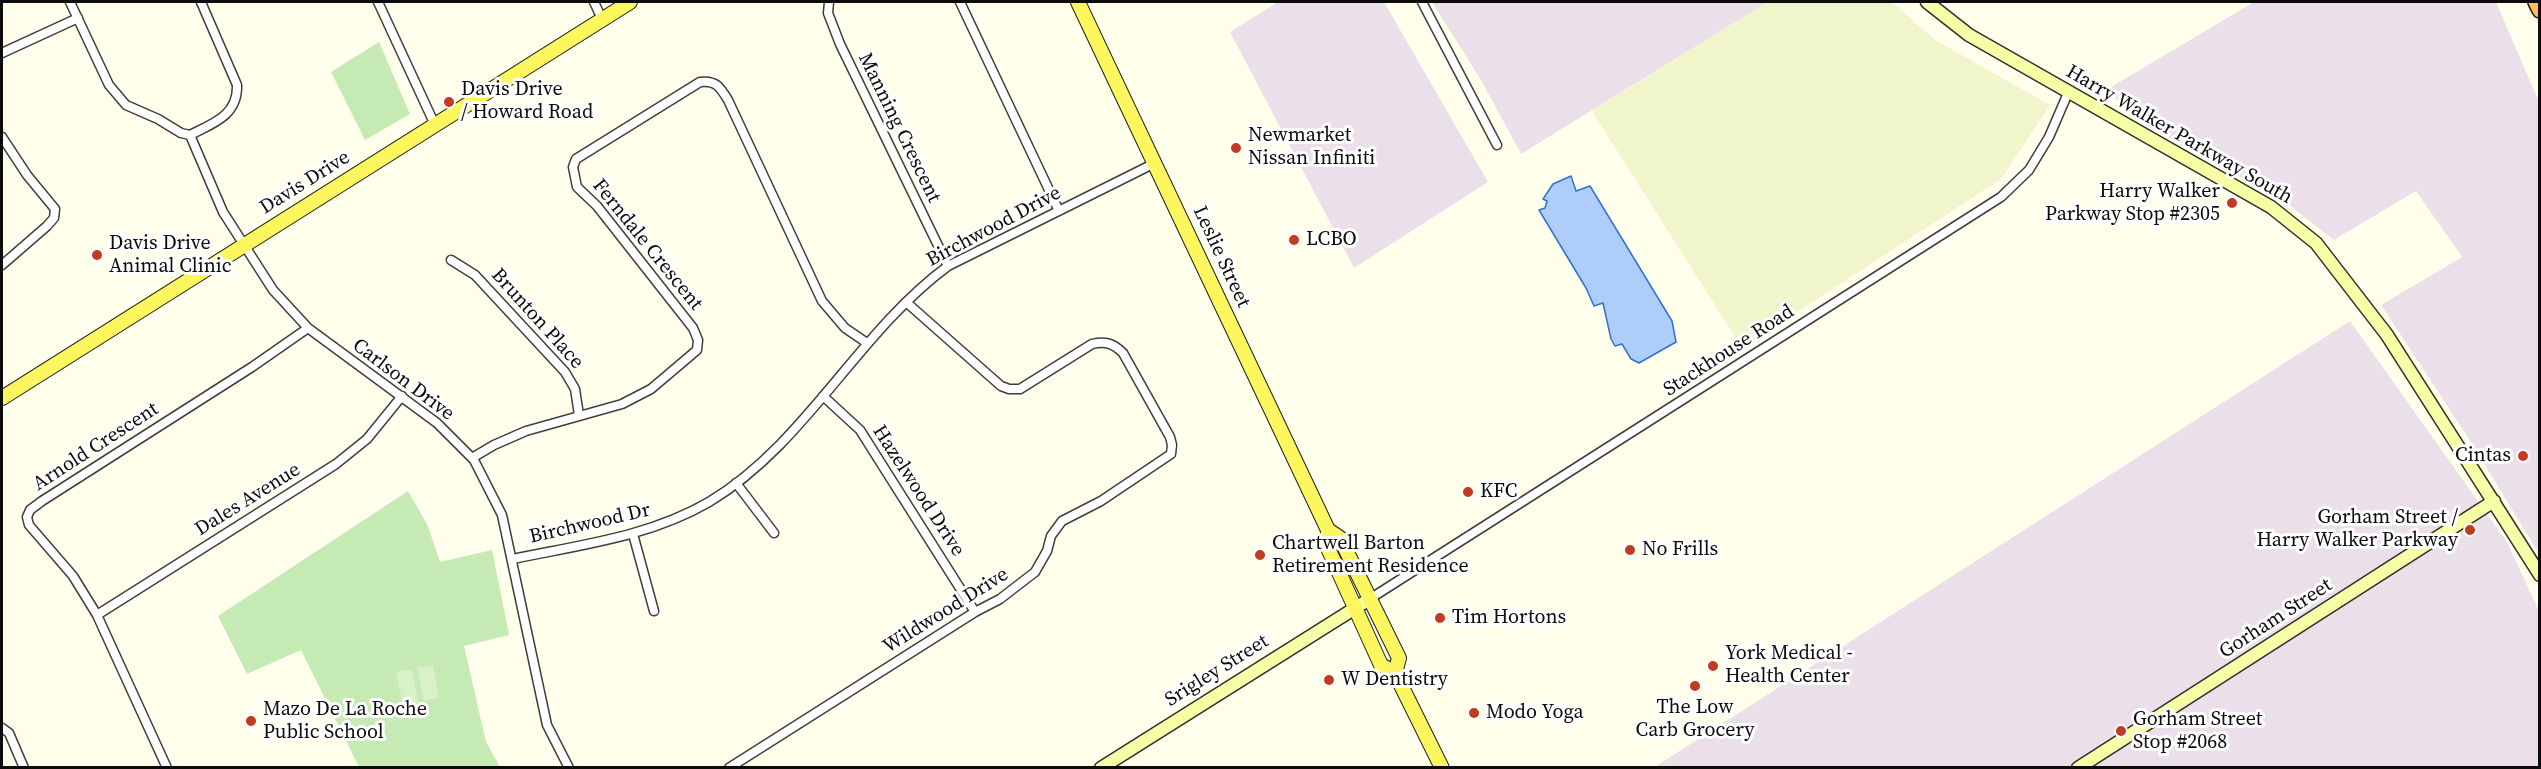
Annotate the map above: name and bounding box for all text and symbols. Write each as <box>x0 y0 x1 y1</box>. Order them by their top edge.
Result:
street label: Manning Crescent <box>852 49 946 207</box>
street label: Harry Walker Parkway South <box>2062 60 2296 210</box>
place label: Davis Drive / Howard Road <box>461 78 593 125</box>
marker: Davis Drive / Howard Road <box>442 95 456 109</box>
place label: Newmarket Nissan Infiniti <box>1248 124 1375 171</box>
marker: Newmarket Nissan Infiniti <box>1229 141 1243 155</box>
street label: Davis Drive <box>256 146 354 220</box>
street label: Ferndale Crescent <box>587 175 707 315</box>
place label: Harry Walker Parkway Stop #2305 <box>2045 180 2220 227</box>
street label: Birchwood Drive <box>923 181 1065 273</box>
marker: Harry Walker Parkway Stop #2305 <box>2225 196 2239 210</box>
street label: Leslie Street <box>1187 202 1255 312</box>
place label: LCBO <box>1306 228 1357 252</box>
place label: Davis Drive Animal Clinic <box>109 232 232 279</box>
marker: LCBO <box>1287 233 1301 247</box>
marker: Davis Drive Animal Clinic <box>90 248 104 262</box>
street label: Brunton Place <box>486 264 588 374</box>
street label: Stackhouse Road <box>1659 300 1799 402</box>
street label: Carlson Drive <box>347 334 459 426</box>
street label: Arnold Crescent <box>29 397 163 497</box>
street label: Hazelwood Drive <box>867 421 969 561</box>
place label: Cintas <box>2455 444 2511 468</box>
marker: Cintas <box>2516 449 2530 463</box>
street label: Dales Avenue <box>191 458 305 542</box>
place label: KFC <box>1480 480 1517 504</box>
marker: KFC <box>1461 485 1475 499</box>
street label: Birchwood Dr <box>527 498 653 550</box>
place label: Gorham Street / Harry Walker Parkway <box>2256 506 2458 553</box>
marker: Gorham Street / Harry Walker Parkway <box>2463 523 2477 537</box>
place label: Chartwell Barton Retirement Residence <box>1272 532 1469 579</box>
place label: No Frills <box>1642 538 1718 562</box>
marker: No Frills <box>1623 543 1637 557</box>
marker: Chartwell Barton Retirement Residence <box>1253 548 1267 562</box>
street label: Wildwood Drive <box>879 563 1013 659</box>
street label: Gorham Street <box>2215 574 2337 664</box>
place label: Tim Hortons <box>1452 606 1566 630</box>
marker: Tim Hortons <box>1433 611 1447 625</box>
street label: Srigley Street <box>1161 630 1273 712</box>
place label: York Medical - Health Center <box>1725 642 1853 689</box>
marker: York Medical - Health Center <box>1706 659 1720 673</box>
place label: W Dentistry <box>1341 668 1448 692</box>
marker: W Dentistry <box>1322 673 1336 687</box>
marker: The Low Carb Grocery <box>1688 679 1702 693</box>
place label: The Low Carb Grocery <box>1636 696 1754 743</box>
place label: Mazo De La Roche Public School <box>263 698 427 745</box>
place label: Modo Yoga <box>1486 701 1584 725</box>
marker: Modo Yoga <box>1467 706 1481 720</box>
place label: Gorham Street Stop #2068 <box>2133 708 2262 755</box>
marker: Mazo De La Roche Public School <box>244 714 258 728</box>
marker: Gorham Street Stop #2068 <box>2114 724 2128 738</box>

